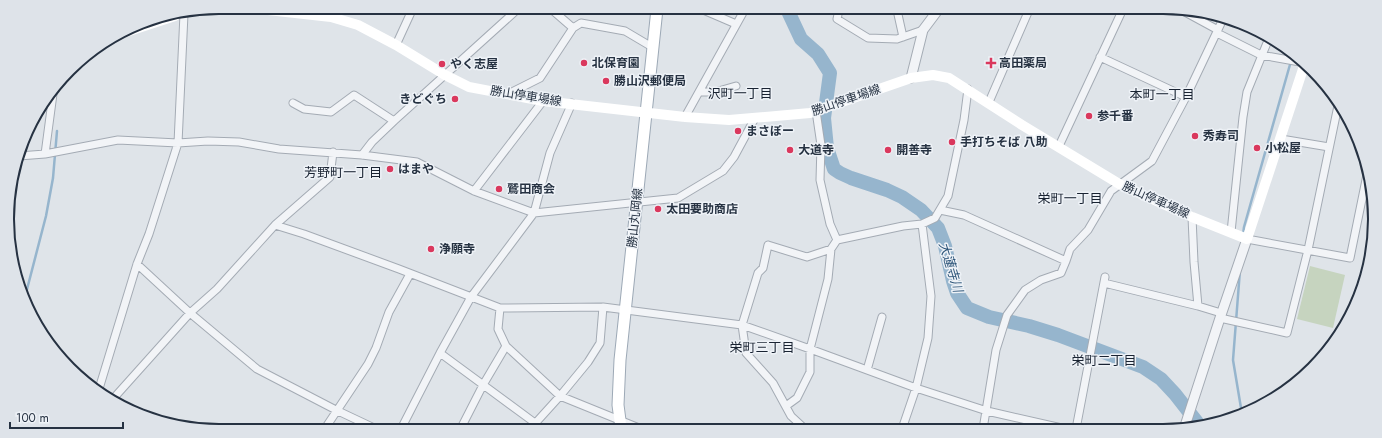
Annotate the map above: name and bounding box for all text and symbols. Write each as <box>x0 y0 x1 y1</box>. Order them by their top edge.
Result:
place label: 北保育園 <box>592 54 640 72</box>
place label: 高田薬局 <box>999 54 1047 72</box>
place label: やく志屋 <box>450 55 498 73</box>
marker: 北保育園 <box>579 58 589 68</box>
marker: 高田薬局 <box>986 58 996 68</box>
marker: やく志屋 <box>437 59 447 69</box>
place label: 勝山沢郵便局 <box>614 72 686 90</box>
marker: 勝山沢郵便局 <box>601 76 611 86</box>
street label: 勝山停車場線 <box>809 80 883 120</box>
street label: 勝山停車場線 <box>489 81 563 111</box>
district label: 沢町一丁目 <box>707 84 773 103</box>
district label: 本町一丁目 <box>1129 85 1195 104</box>
place label: きどぐち <box>399 90 447 108</box>
marker: きどぐち <box>450 94 460 104</box>
place label: 参千番 <box>1097 107 1134 125</box>
marker: 参千番 <box>1084 111 1094 121</box>
place label: まさぼー <box>746 122 794 140</box>
marker: まさぼー <box>733 126 743 136</box>
place label: 秀寿司 <box>1203 127 1239 145</box>
marker: 秀寿司 <box>1190 131 1200 141</box>
place label: 手打ちそば 八助 <box>960 133 1048 151</box>
marker: 手打ちそば 八助 <box>947 137 957 147</box>
place label: 小松屋 <box>1265 139 1301 157</box>
place label: 大道寺 <box>798 141 834 159</box>
place label: 開善寺 <box>896 141 932 159</box>
marker: 小松屋 <box>1252 143 1262 153</box>
marker: 大道寺 <box>785 145 795 155</box>
marker: 開善寺 <box>883 145 893 155</box>
place label: はまや <box>398 160 434 178</box>
district label: 芳野町一丁目 <box>304 163 382 182</box>
marker: はまや <box>385 164 395 174</box>
street label: 勝山停車場線 <box>1119 177 1193 223</box>
place label: 鷲田商会 <box>507 180 555 198</box>
marker: 鷲田商会 <box>494 184 504 194</box>
street label: 勝山丸岡線 <box>623 187 647 249</box>
district label: 栄町一丁目 <box>1037 189 1103 208</box>
place label: 太田要助商店 <box>666 200 738 218</box>
marker: 太田要助商店 <box>653 204 663 214</box>
water label: 大蓮寺川 <box>934 239 968 297</box>
place label: 浄願寺 <box>439 240 475 258</box>
marker: 浄願寺 <box>426 244 436 254</box>
district label: 栄町三丁目 <box>729 338 795 357</box>
district label: 栄町二丁目 <box>1071 351 1137 370</box>
scale bar <box>10 404 123 430</box>
text: 100 m <box>16 409 49 427</box>

